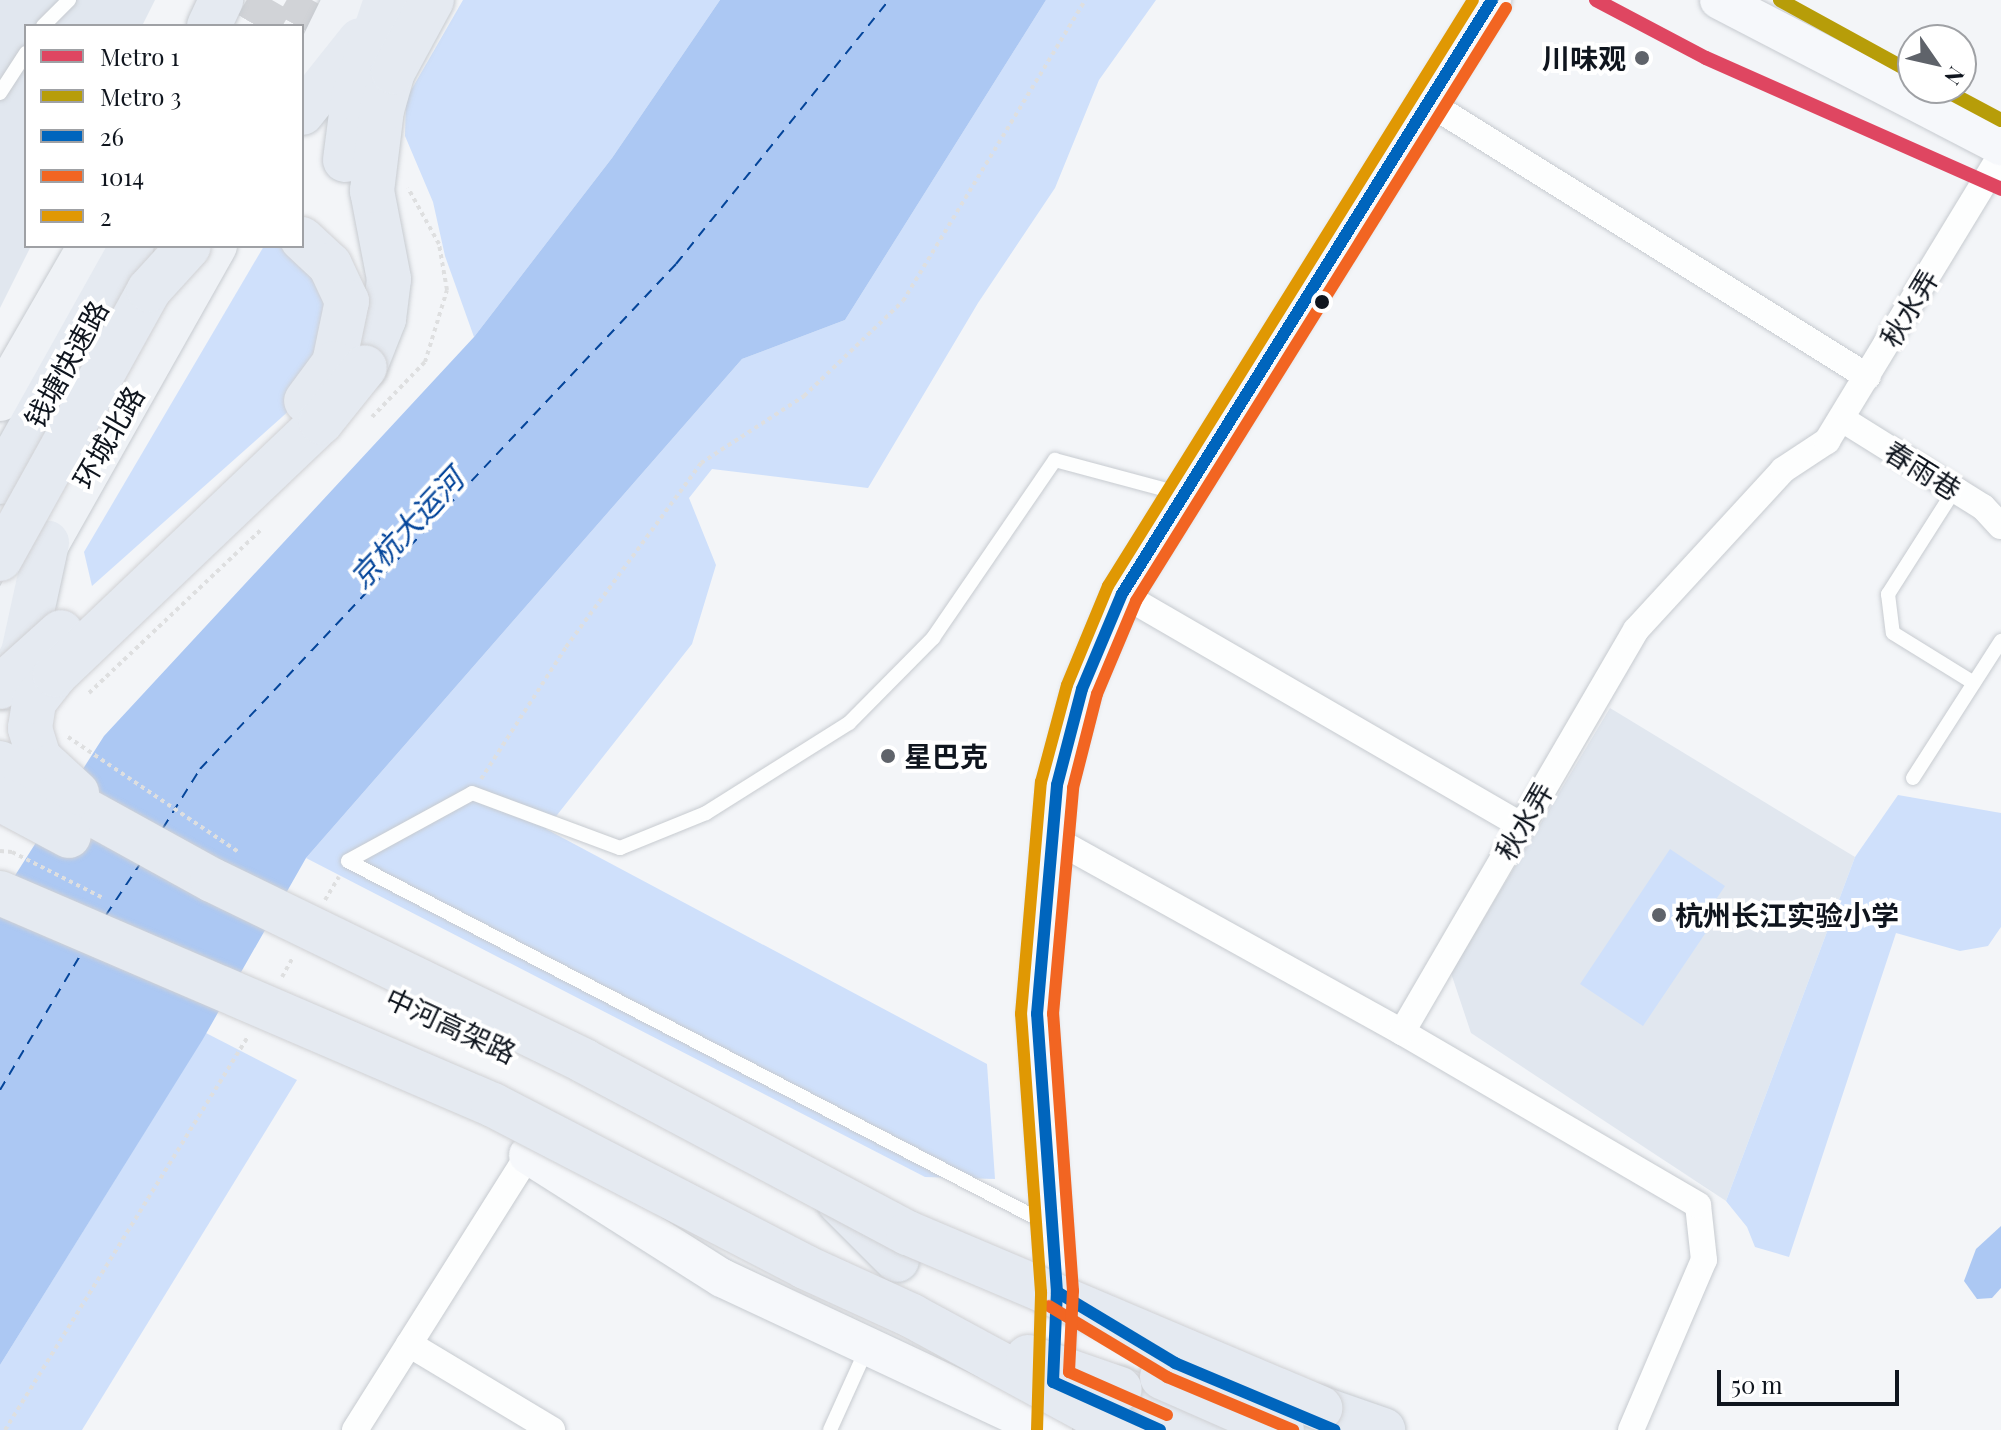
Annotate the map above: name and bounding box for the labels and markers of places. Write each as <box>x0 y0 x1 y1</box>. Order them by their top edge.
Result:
place label: 川味观 <box>1542 41 1626 75</box>
marker: 川味观 <box>1633 49 1651 67</box>
unlabelled marker <box>1314 294 1330 310</box>
place label: 星巴克 <box>904 739 988 773</box>
marker: 星巴克 <box>879 747 897 765</box>
place label: 杭州长江实验小学 <box>1675 898 1899 932</box>
marker: 杭州长江实验小学 <box>1650 906 1668 924</box>

